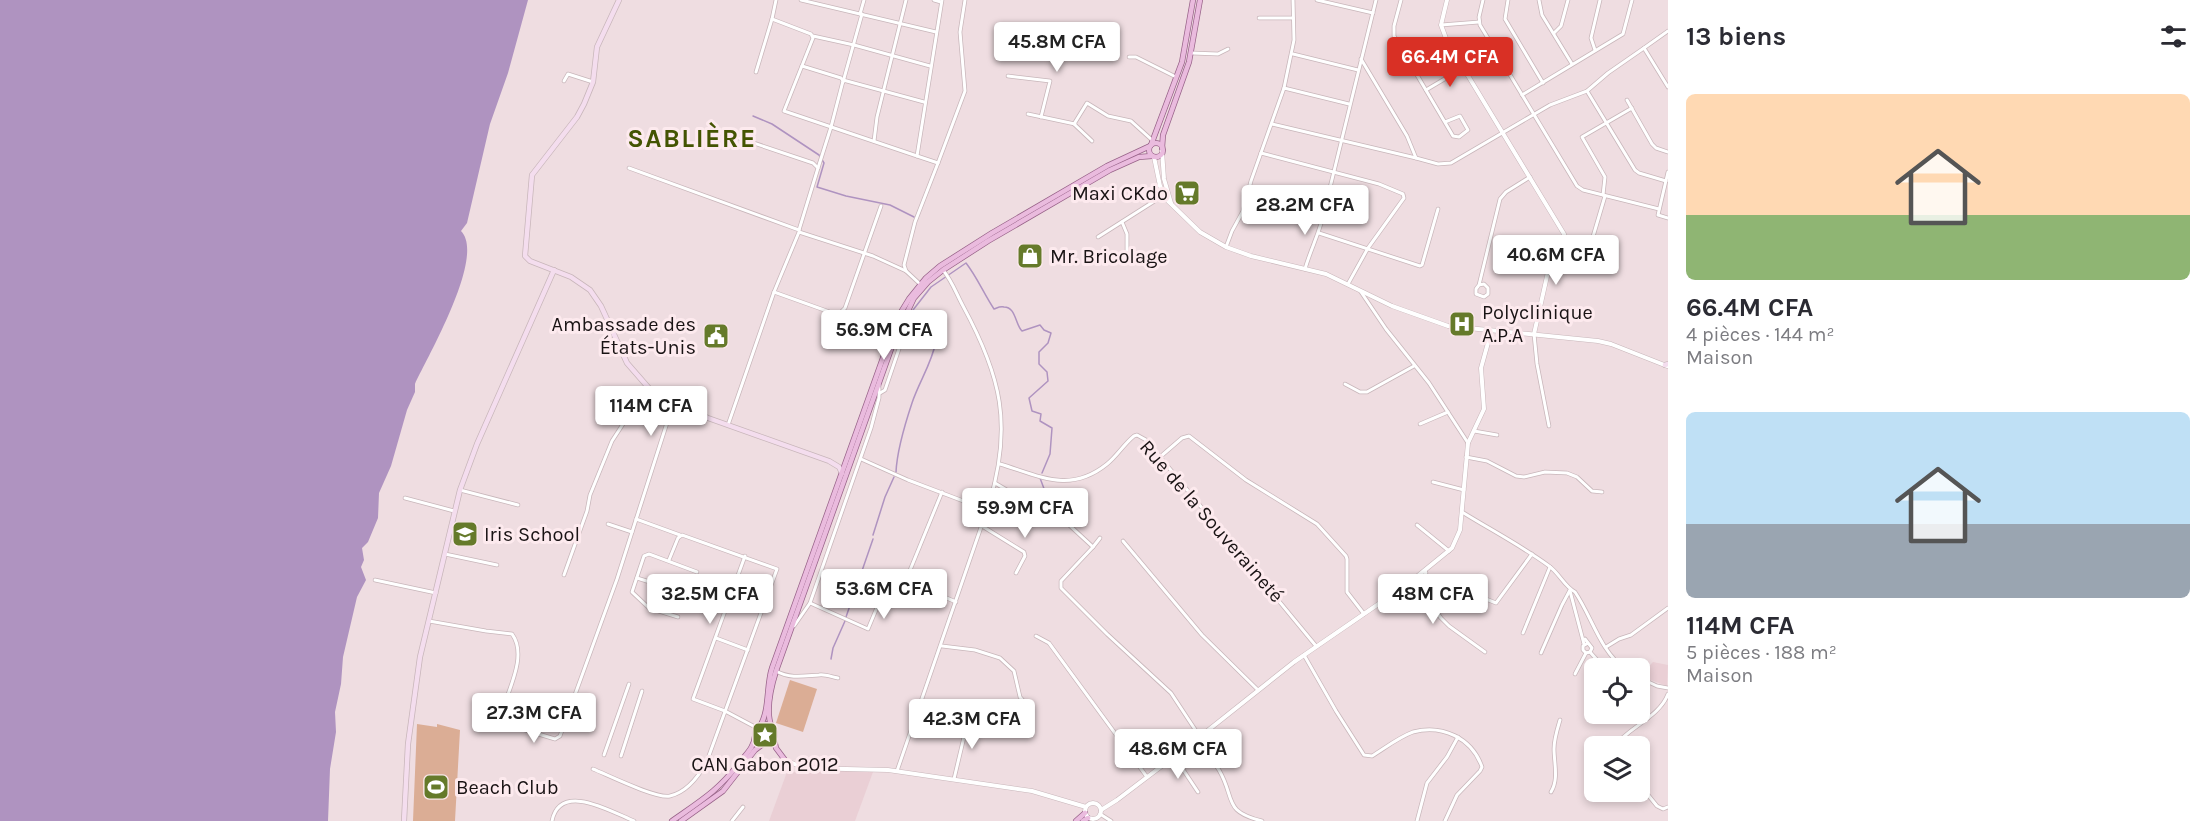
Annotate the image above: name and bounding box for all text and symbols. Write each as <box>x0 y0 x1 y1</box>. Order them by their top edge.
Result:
icon: filters <box>2157 20 2190 53</box>
text: 13 biens <box>1686 21 1786 52</box>
pin: 45.8M CFA <box>988 22 1126 73</box>
text: 45.8M CFA <box>1008 30 1106 53</box>
pin: 66.4M CFA <box>1381 37 1519 88</box>
text: 66.4M CFA <box>1401 45 1499 68</box>
district label: SABLIÈRE <box>627 122 757 154</box>
icon: home <box>1884 133 1992 241</box>
supermarket icon: Maxi CKdo <box>1172 178 1202 208</box>
place label: Maxi CKdo <box>1072 182 1168 205</box>
pin: 28.2M CFA <box>1236 185 1374 236</box>
text: 28.2M CFA <box>1256 193 1354 216</box>
pin: 40.6M CFA <box>1487 235 1625 286</box>
shop icon: Mr. Bricolage <box>1015 241 1045 271</box>
text: 40.6M CFA <box>1507 243 1605 266</box>
place label: Mr. Bricolage <box>1050 245 1168 268</box>
text: 66.4M CFA <box>1686 292 1813 323</box>
place label: Polyclinique A.P.A <box>1482 301 1593 347</box>
hospital icon: Polyclinique A.P.A <box>1447 309 1477 339</box>
pin: 56.9M CFA <box>815 310 953 361</box>
place label: Ambassade des États-Unis <box>551 313 696 359</box>
text: 56.9M CFA <box>835 318 933 341</box>
public building icon: Ambassade des États-Unis <box>701 321 731 351</box>
text: 4 pièces · 144 m² <box>1686 323 1834 346</box>
text: Maison <box>1686 346 1753 369</box>
pin: 114M CFA <box>589 386 713 437</box>
text: 114M CFA <box>609 394 693 417</box>
street label: Rue de la Souveraineté <box>1135 436 1288 607</box>
icon: home <box>1884 451 1992 559</box>
pin: 59.9M CFA <box>956 488 1094 539</box>
text: 59.9M CFA <box>976 496 1074 519</box>
school or university icon: Iris School <box>450 519 480 549</box>
place label: Iris School <box>484 523 580 546</box>
pin: 53.6M CFA <box>815 569 953 620</box>
pin: 32.5M CFA <box>641 574 779 625</box>
pin: 48M CFA <box>1378 574 1488 625</box>
text: 53.6M CFA <box>835 577 933 600</box>
text: 32.5M CFA <box>661 582 759 605</box>
text: 48M CFA <box>1392 582 1474 605</box>
text: 114M CFA <box>1686 610 1795 641</box>
text: 5 pièces · 188 m² <box>1686 641 1837 664</box>
map controls <box>1584 658 1650 802</box>
button: locate <box>1584 658 1650 724</box>
text: Maison <box>1686 664 1753 687</box>
pin: 27.3M CFA <box>465 693 603 744</box>
pin: 42.3M CFA <box>903 699 1041 750</box>
text: 27.3M CFA <box>486 701 582 724</box>
text: 42.3M CFA <box>923 707 1021 730</box>
place icon: CAN Gabon 2012 <box>750 720 780 750</box>
pin: 48.6M CFA <box>1109 729 1247 780</box>
button: layers <box>1584 736 1650 802</box>
text: 48.6M CFA <box>1129 737 1227 760</box>
place label: CAN Gabon 2012 <box>691 753 839 776</box>
sports icon: Beach Club <box>421 772 451 802</box>
place label: Beach Club <box>456 776 559 799</box>

